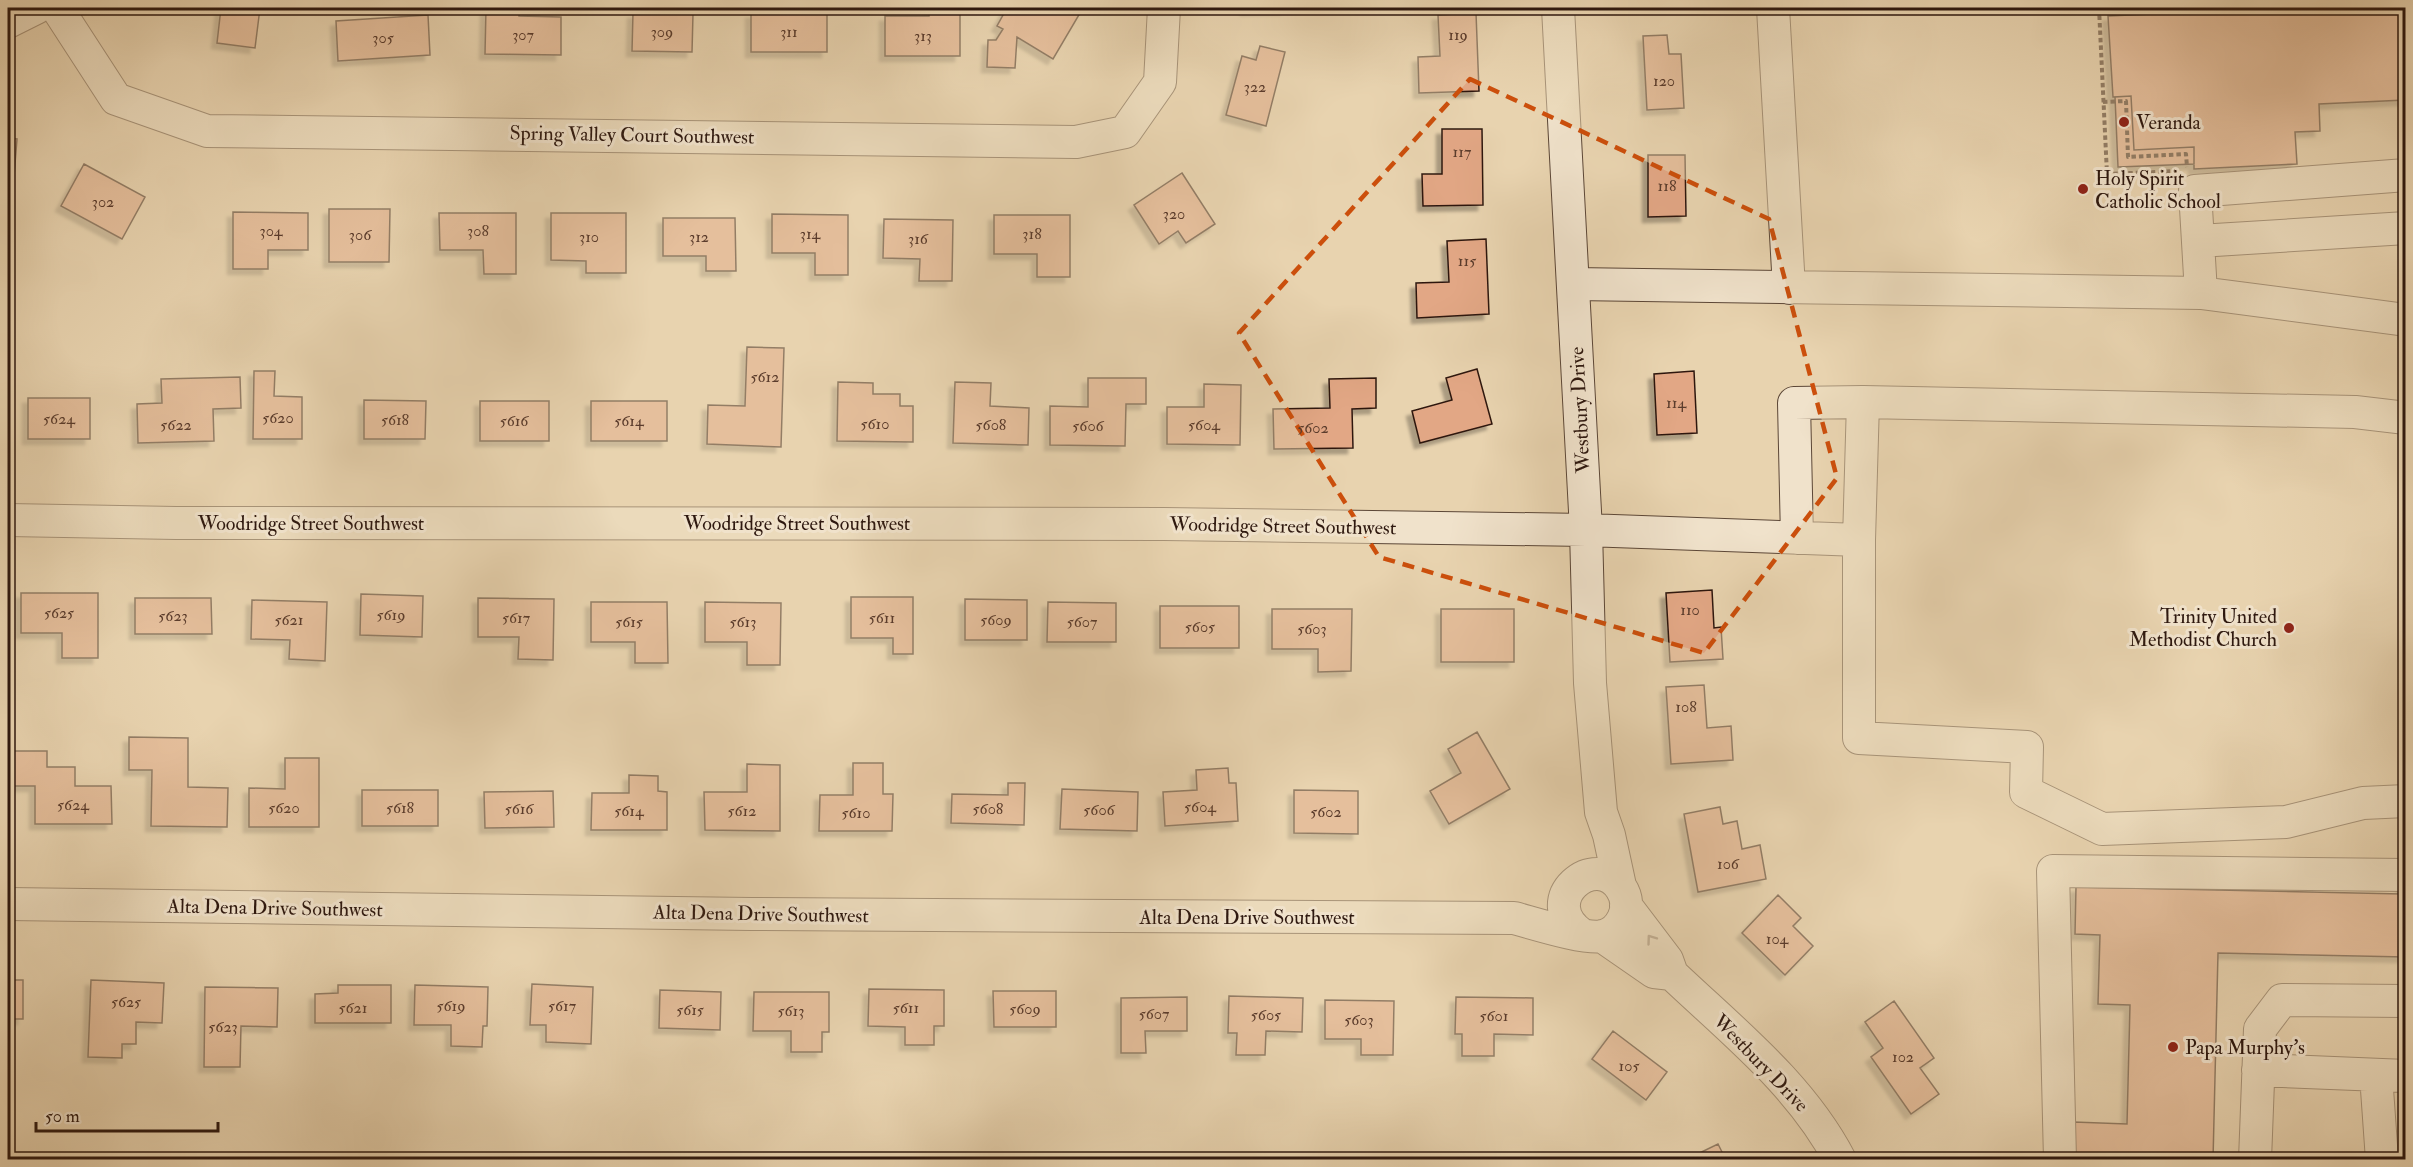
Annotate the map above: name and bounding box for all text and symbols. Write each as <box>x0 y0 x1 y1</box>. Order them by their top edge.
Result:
house number: 309 <box>651 22 673 42</box>
house number: 311 <box>780 22 798 42</box>
house number: 307 <box>512 25 535 45</box>
house number: 119 <box>1448 25 1468 45</box>
house number: 313 <box>914 26 932 46</box>
house number: 305 <box>372 28 394 48</box>
house number: 120 <box>1653 71 1675 91</box>
house number: 322 <box>1244 77 1266 97</box>
place label: Veranda <box>2136 110 2202 135</box>
marker: Veranda <box>2117 115 2131 129</box>
street label: Spring Valley Court Southwest <box>509 120 755 151</box>
house number: 117 <box>1453 142 1472 162</box>
place label: Holy Spirit Catholic School <box>2095 166 2221 214</box>
house number: 118 <box>1658 176 1677 196</box>
marker: Holy Spirit Catholic School <box>2076 182 2090 196</box>
house number: 302 <box>92 192 114 212</box>
house number: 320 <box>1163 204 1185 224</box>
house number: 304 <box>260 221 284 241</box>
house number: 308 <box>467 221 489 241</box>
house number: 314 <box>800 224 822 244</box>
house number: 318 <box>1022 224 1042 244</box>
house number: 306 <box>349 225 372 245</box>
house number: 310 <box>579 227 599 247</box>
house number: 312 <box>689 227 709 247</box>
house number: 316 <box>908 229 929 249</box>
house number: 115 <box>1458 251 1476 271</box>
street label: Westbury Drive <box>1564 346 1596 475</box>
house number: 5612 <box>751 367 779 387</box>
house number: 114 <box>1666 393 1687 413</box>
house number: 5620 <box>262 408 294 428</box>
house number: 5624 <box>43 409 76 429</box>
house number: 5618 <box>381 410 410 430</box>
house number: 5616 <box>500 411 529 431</box>
house number: 5614 <box>614 411 645 431</box>
house number: 5610 <box>861 414 889 434</box>
house number: 5622 <box>160 415 192 435</box>
house number: 5608 <box>976 415 1007 435</box>
house number: 5604 <box>1188 415 1221 435</box>
house number: 5606 <box>1072 416 1105 436</box>
house number: 5602 <box>1297 418 1329 438</box>
street label: Woodridge Street Southwest <box>197 511 425 536</box>
street label: Woodridge Street Southwest <box>683 511 911 536</box>
street label: Woodridge Street Southwest <box>1168 512 1397 540</box>
house number: 110 <box>1680 600 1700 620</box>
house number: 5625 <box>44 603 74 623</box>
place label: Trinity United Methodist Church <box>2129 604 2278 652</box>
house number: 5619 <box>377 605 405 625</box>
house number: 5623 <box>158 606 188 626</box>
house number: 5617 <box>502 608 531 628</box>
house number: 5611 <box>869 608 895 628</box>
house number: 5621 <box>275 610 303 630</box>
house number: 5609 <box>980 610 1012 630</box>
house number: 5615 <box>615 612 643 632</box>
house number: 5613 <box>730 612 756 632</box>
house number: 5607 <box>1067 612 1098 632</box>
house number: 5605 <box>1185 617 1215 637</box>
house number: 5603 <box>1297 619 1327 639</box>
marker: Trinity United Methodist Church <box>2282 621 2296 635</box>
house number: 108 <box>1675 697 1697 717</box>
house number: 5624 <box>57 795 90 815</box>
house number: 5604 <box>1184 797 1217 817</box>
house number: 5620 <box>268 798 300 818</box>
house number: 5618 <box>386 798 415 818</box>
house number: 5616 <box>505 799 534 819</box>
house number: 5608 <box>973 799 1004 819</box>
house number: 5606 <box>1083 800 1116 820</box>
house number: 5614 <box>614 801 645 821</box>
house number: 5612 <box>728 801 756 821</box>
house number: 5602 <box>1310 802 1342 822</box>
house number: 5610 <box>842 803 870 823</box>
house number: 106 <box>1717 854 1740 874</box>
street label: Alta Dena Drive Southwest <box>166 894 384 922</box>
street label: Alta Dena Drive Southwest <box>652 900 870 928</box>
street label: Alta Dena Drive Southwest <box>1138 905 1355 930</box>
house number: 104 <box>1766 929 1790 949</box>
one-way arrow <box>1647 934 1658 945</box>
house number: 5625 <box>111 992 141 1012</box>
house number: 5619 <box>437 996 465 1016</box>
house number: 5617 <box>548 996 577 1016</box>
house number: 5621 <box>339 998 367 1018</box>
house number: 5611 <box>893 998 919 1018</box>
house number: 5609 <box>1009 999 1041 1019</box>
house number: 5615 <box>676 1000 704 1020</box>
house number: 5613 <box>778 1001 804 1021</box>
house number: 5607 <box>1139 1004 1170 1024</box>
house number: 5605 <box>1251 1005 1281 1025</box>
house number: 5601 <box>1480 1006 1508 1026</box>
street label: Westbury Drive <box>1707 1008 1814 1117</box>
house number: 5603 <box>1344 1010 1374 1030</box>
house number: 5623 <box>208 1017 238 1037</box>
place label: Papa Murphy's <box>2185 1035 2305 1061</box>
marker: Papa Murphy's <box>2166 1040 2180 1054</box>
house number: 102 <box>1892 1047 1914 1067</box>
house number: 105 <box>1619 1056 1639 1076</box>
scale bar <box>36 1095 218 1133</box>
text: 50 m <box>45 1105 80 1128</box>

